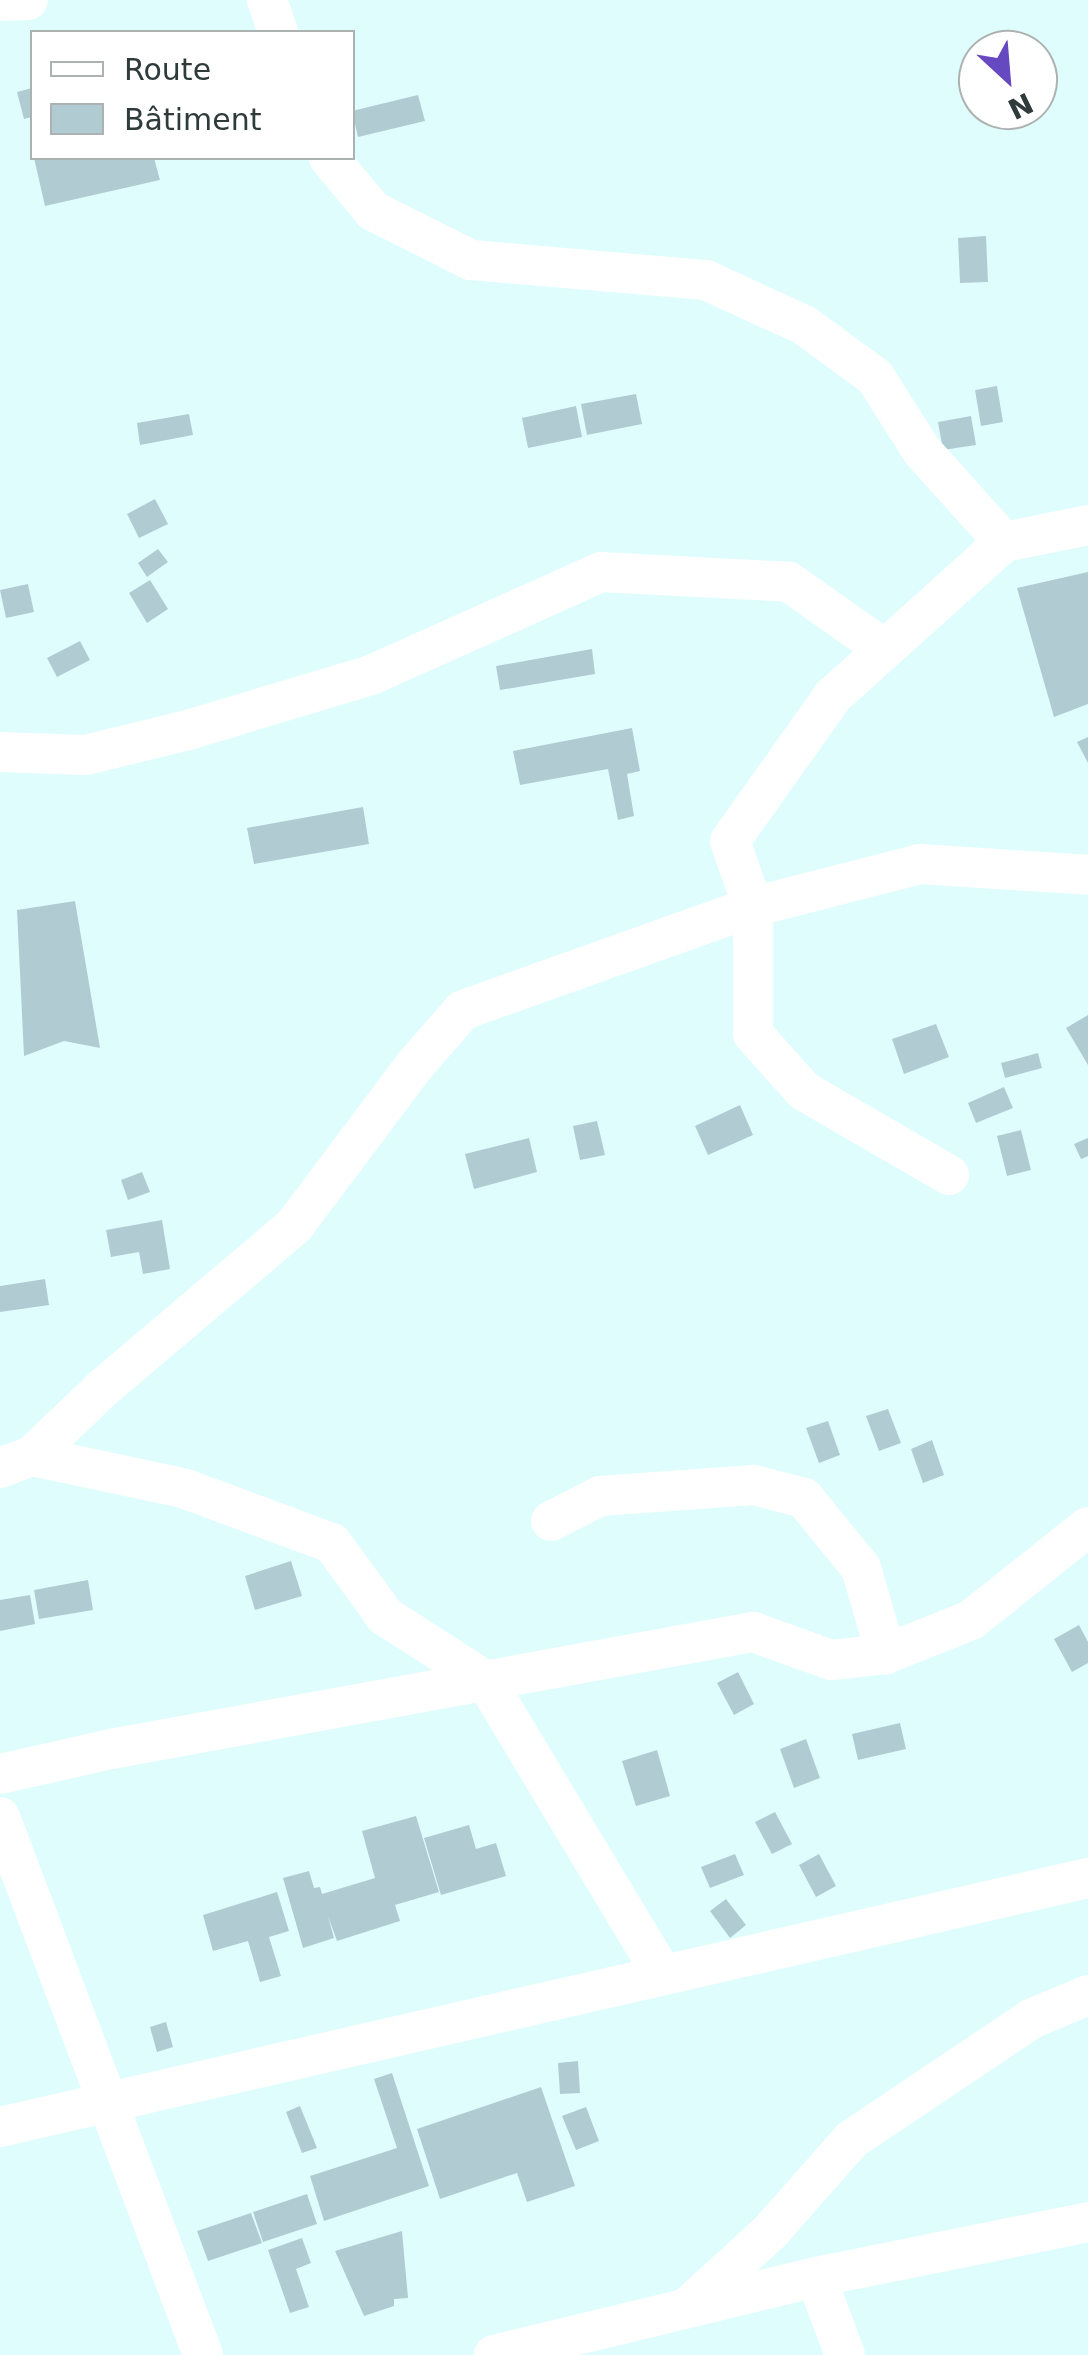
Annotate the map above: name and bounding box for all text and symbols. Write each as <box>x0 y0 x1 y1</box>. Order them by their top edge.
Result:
legend <box>30 30 355 160</box>
north arrow <box>958 30 1058 130</box>
text: Route <box>124 52 211 87</box>
text: N <box>1003 86 1038 126</box>
text: Bâtiment <box>124 102 262 137</box>

